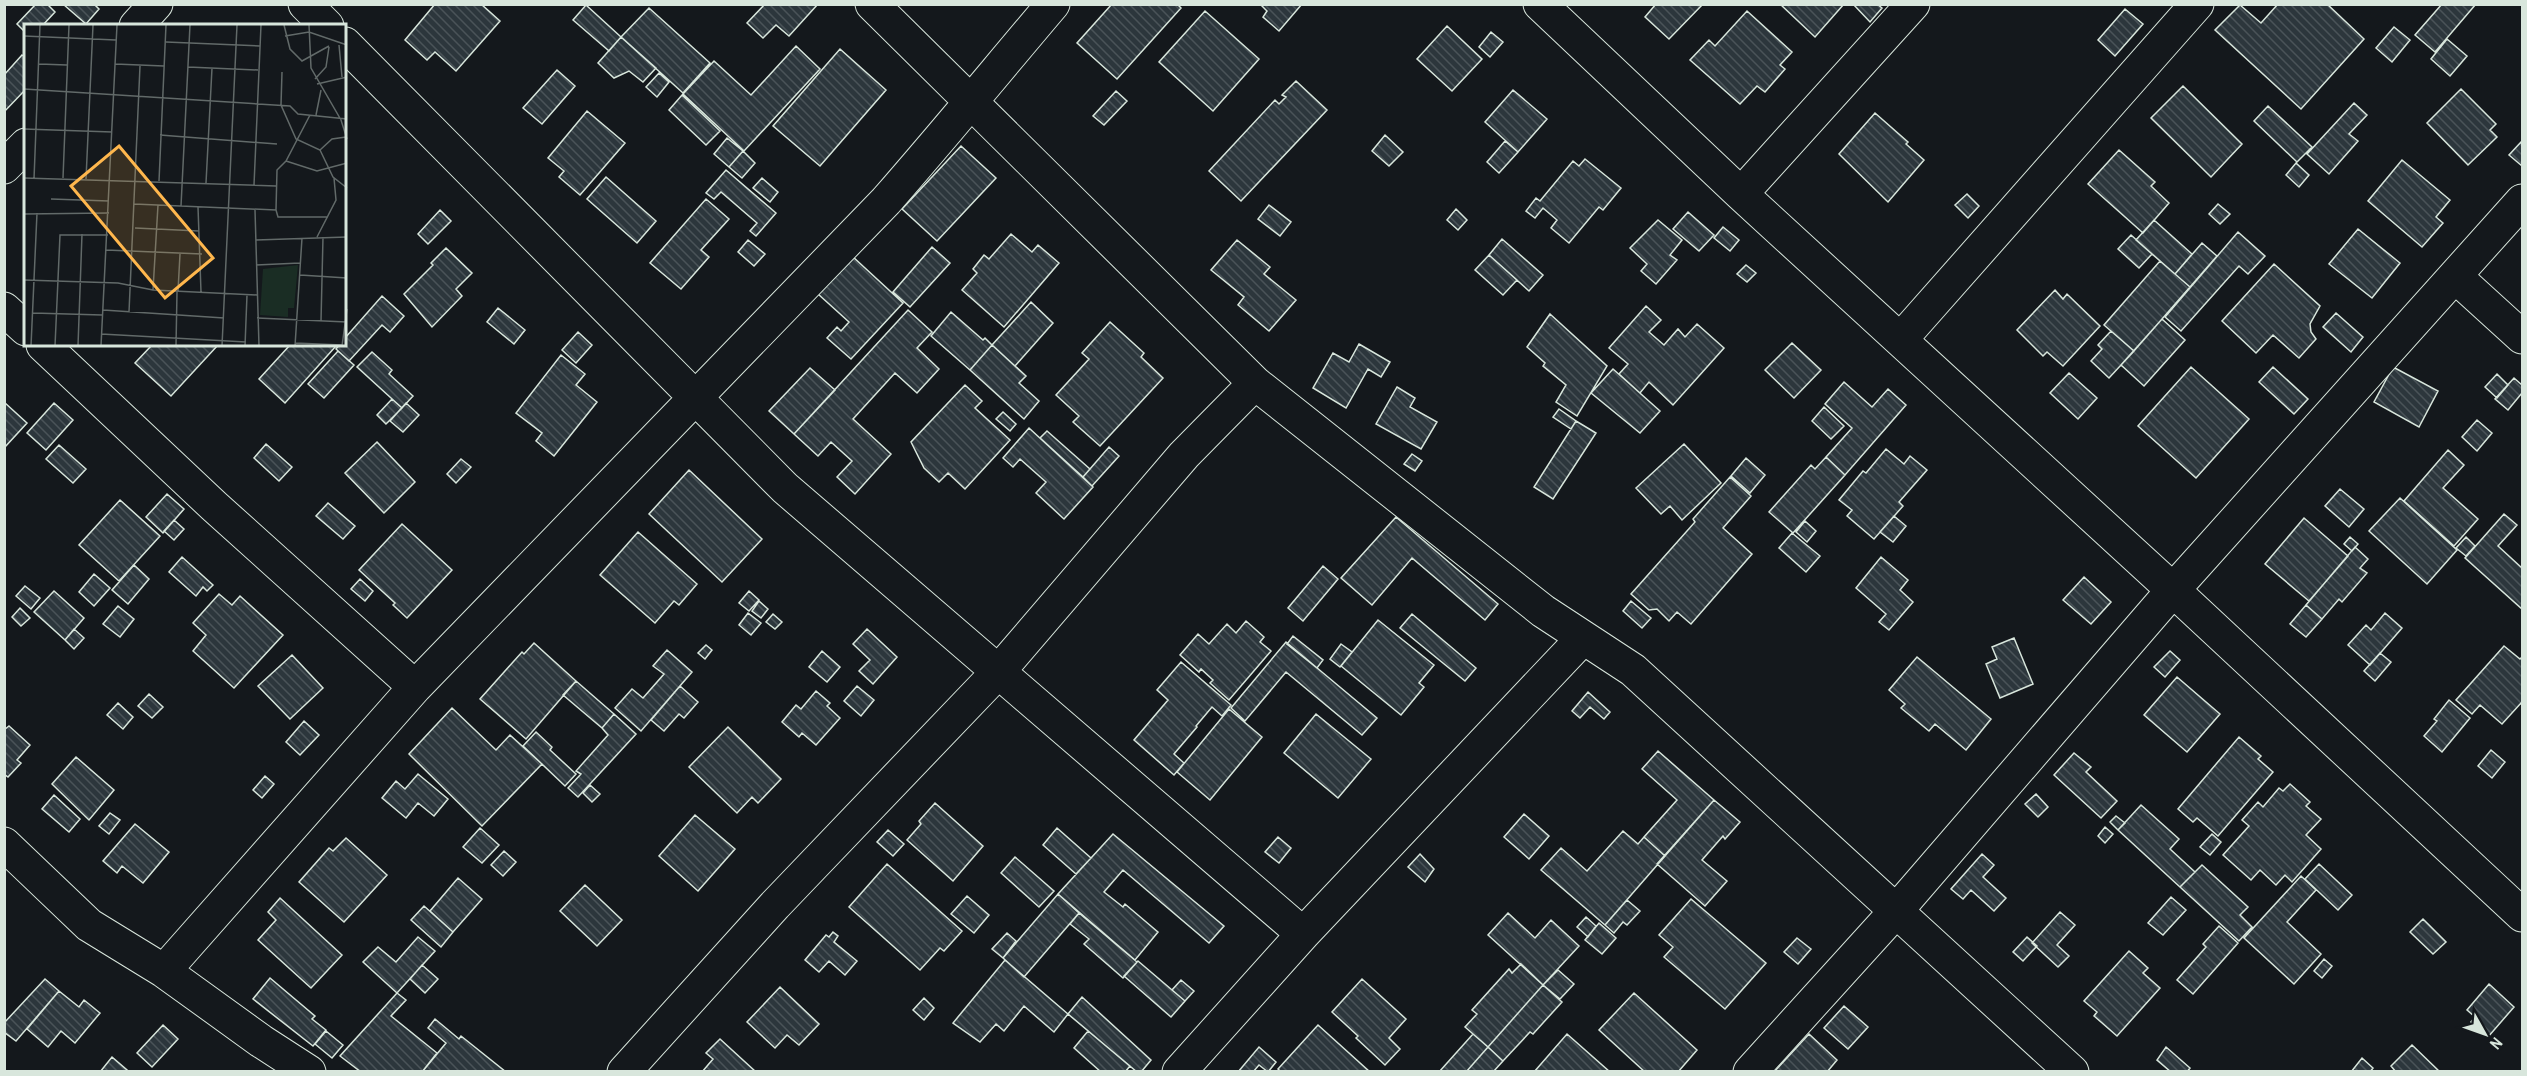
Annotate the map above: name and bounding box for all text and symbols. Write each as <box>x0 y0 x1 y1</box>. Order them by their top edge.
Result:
inset map <box>24 24 346 346</box>
north arrow <box>2455 1004 2515 1064</box>
text: N <box>2485 1033 2508 1054</box>

